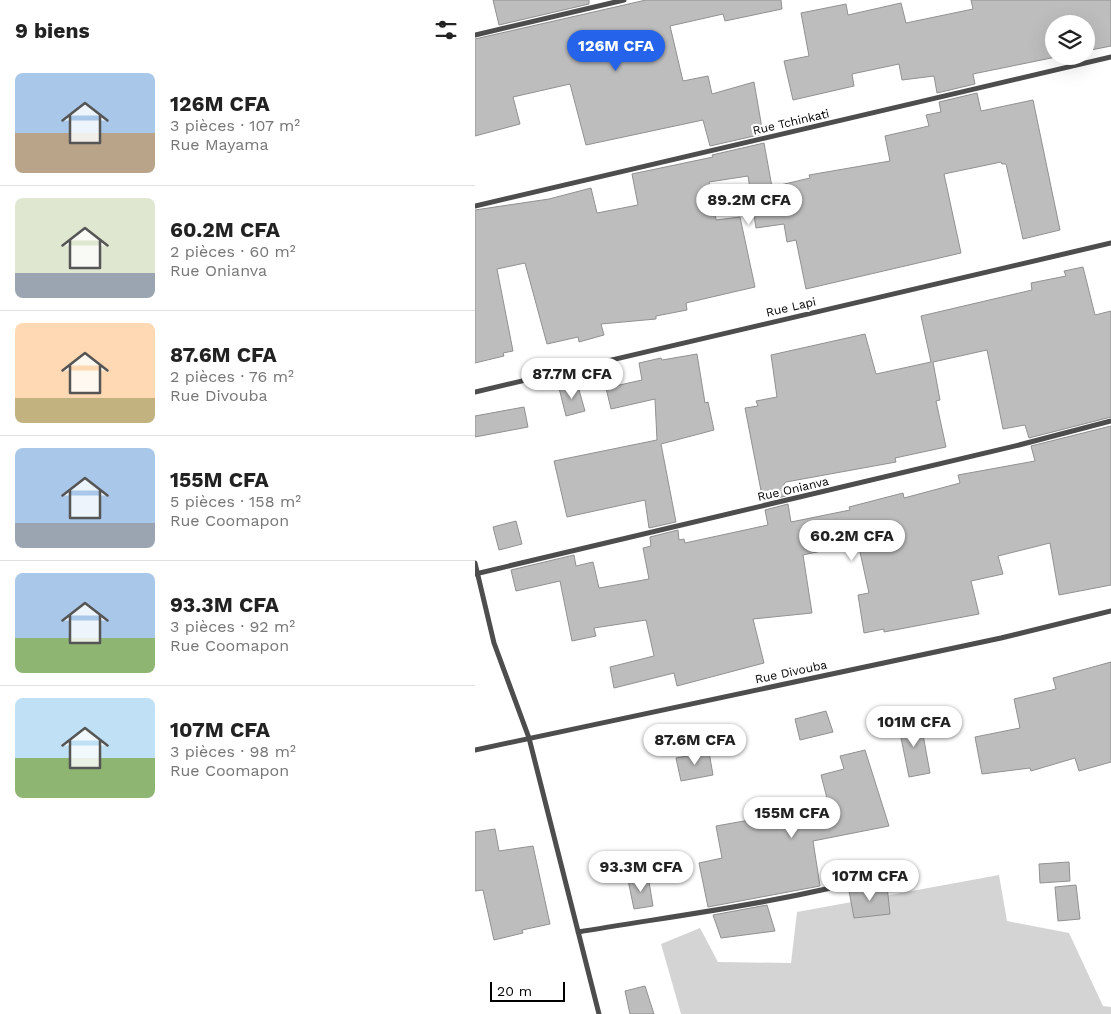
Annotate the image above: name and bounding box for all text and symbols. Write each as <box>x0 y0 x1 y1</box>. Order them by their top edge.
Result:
map controls <box>1045 15 1095 65</box>
button: layers <box>1045 15 1095 65</box>
icon: filters <box>432 16 460 44</box>
text: 9 biens <box>15 18 90 43</box>
pin: 126M CFA <box>564 30 668 72</box>
text: 126M CFA <box>578 36 654 55</box>
text: 126M CFA <box>170 91 270 116</box>
icon: home <box>55 93 115 153</box>
street label: Rue Tchinkati <box>751 106 831 138</box>
text: 3 pièces · 107 m² <box>170 116 300 135</box>
text: Rue Mayama <box>170 135 269 154</box>
pin: 89.2M CFA <box>692 184 806 226</box>
text: 89.2M CFA <box>707 190 791 209</box>
text: 60.2M CFA <box>170 217 280 242</box>
icon: home <box>55 218 115 278</box>
text: 2 pièces · 60 m² <box>170 242 296 261</box>
text: Rue Onianva <box>170 261 267 280</box>
street label: Rue Lapi <box>765 294 817 320</box>
text: 87.6M CFA <box>170 342 277 367</box>
icon: home <box>55 343 115 403</box>
pin: 87.7M CFA <box>515 358 629 400</box>
text: 87.7M CFA <box>532 364 612 383</box>
text: 2 pièces · 76 m² <box>170 367 294 386</box>
text: Rue Divouba <box>170 386 268 405</box>
text: 155M CFA <box>170 467 269 492</box>
icon: home <box>55 468 115 528</box>
street label: Rue Onianva <box>756 474 830 504</box>
text: 5 pièces · 158 m² <box>170 492 301 511</box>
text: Rue Coomapon <box>170 511 289 530</box>
pin: 60.2M CFA <box>795 520 909 562</box>
text: 60.2M CFA <box>810 526 894 545</box>
text: 93.3M CFA <box>170 592 279 617</box>
icon: home <box>55 593 115 653</box>
text: 3 pièces · 92 m² <box>170 617 295 636</box>
text: Rue Coomapon <box>170 636 289 655</box>
street label: Rue Divouba <box>754 657 828 686</box>
pin: 101M CFA <box>862 706 966 748</box>
text: 101M CFA <box>877 712 951 731</box>
text: 107M CFA <box>170 717 270 742</box>
icon: home <box>55 718 115 778</box>
pin: 87.6M CFA <box>638 724 752 766</box>
text: 87.6M CFA <box>654 730 736 749</box>
text: 3 pièces · 98 m² <box>170 742 296 761</box>
text: Rue Coomapon <box>170 761 289 780</box>
pin: 155M CFA <box>740 796 844 839</box>
text: 155M CFA <box>754 803 830 822</box>
pin: 93.3M CFA <box>584 850 698 893</box>
text: 93.3M CFA <box>600 857 682 876</box>
pin: 107M CFA <box>818 860 922 902</box>
text: 107M CFA <box>832 866 908 885</box>
scale bar <box>490 979 565 1002</box>
text: 20 m <box>497 983 532 999</box>

